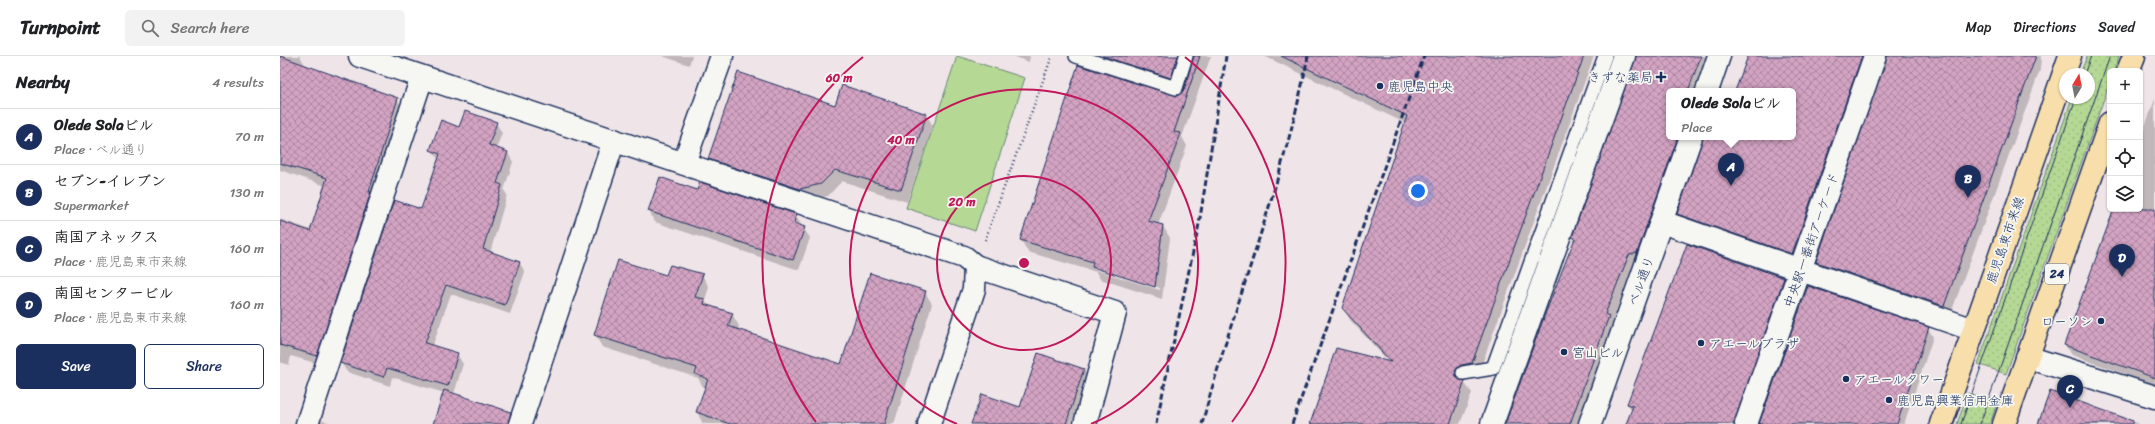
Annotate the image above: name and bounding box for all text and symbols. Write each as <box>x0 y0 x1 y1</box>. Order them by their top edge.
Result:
search box <box>125 10 405 46</box>
text: Turnpoint <box>20 11 101 44</box>
text: Search here <box>171 15 250 41</box>
text: Map <box>1965 15 1991 40</box>
text: Directions <box>2013 15 2076 40</box>
text: Saved <box>2098 15 2135 40</box>
icon: search <box>139 17 161 39</box>
place label: きずな薬局 <box>1588 66 1653 89</box>
text: Nearby <box>16 67 70 97</box>
text: 60 m <box>825 67 853 89</box>
north arrow <box>2059 68 2095 104</box>
map controls <box>2107 68 2143 212</box>
button: + <box>2107 68 2143 104</box>
text: 4 results <box>212 71 264 94</box>
marker: きずな薬局 <box>1656 72 1666 82</box>
place label: 鹿児島中央 <box>1388 75 1453 98</box>
marker: 鹿児島中央 <box>1375 81 1385 91</box>
popup <box>1666 88 1796 140</box>
text: Olede Solaビル <box>1681 90 1781 116</box>
button: − <box>2107 104 2143 140</box>
text: Olede Solaビル <box>54 112 154 138</box>
text: Place <box>1681 116 1713 139</box>
text: A <box>25 125 33 148</box>
text: 70 m <box>235 125 264 148</box>
text: 40 m <box>886 129 915 151</box>
text: Place · ベル通り <box>54 138 148 161</box>
button: locate <box>2107 140 2143 176</box>
pin: A <box>1718 153 1744 186</box>
pin: B <box>1955 165 1981 198</box>
text: セブン-イレブン <box>54 168 166 194</box>
street label: 中央駅一番街アーケード <box>1777 169 1845 311</box>
button: layers <box>2107 176 2143 212</box>
text: B <box>25 181 33 204</box>
text: 130 m <box>230 181 264 204</box>
your location <box>1408 181 1428 201</box>
text: 20 m <box>948 191 976 213</box>
street label: 鹿児島東市来線 <box>1979 192 2031 287</box>
text: Supermarket <box>54 194 129 217</box>
text: 南国アネックス <box>54 224 158 250</box>
text: C <box>25 237 33 260</box>
text: 160 m <box>229 237 264 260</box>
pin: D <box>2109 244 2135 277</box>
text: Place · 鹿児島東市来線 <box>54 250 187 273</box>
street label: ベル通り <box>1621 253 1661 309</box>
centre of rings <box>1017 256 1031 270</box>
road number: 24 <box>2045 264 2069 284</box>
text: 南国センタービル <box>54 280 173 306</box>
text: D <box>25 293 33 316</box>
text: 160 m <box>229 293 264 316</box>
text: Place · 鹿児島東市来線 <box>54 306 187 329</box>
place label: ローソン <box>2041 310 2093 333</box>
marker: ローソン <box>2096 316 2106 326</box>
place label: アエールプラザ <box>1709 332 1799 355</box>
marker: アエールプラザ <box>1696 338 1706 348</box>
place label: 宮山ビル <box>1572 341 1624 364</box>
button: Save <box>16 344 136 389</box>
button: Share <box>144 344 264 389</box>
marker: 宮山ビル <box>1559 347 1569 357</box>
place label: アエールタワー <box>1854 368 1944 391</box>
marker: アエールタワー <box>1841 374 1851 384</box>
pin: C <box>2057 375 2083 408</box>
place label: 鹿児島興業信用金庫 <box>1897 389 2014 412</box>
marker: 鹿児島興業信用金庫 <box>1884 395 1894 405</box>

